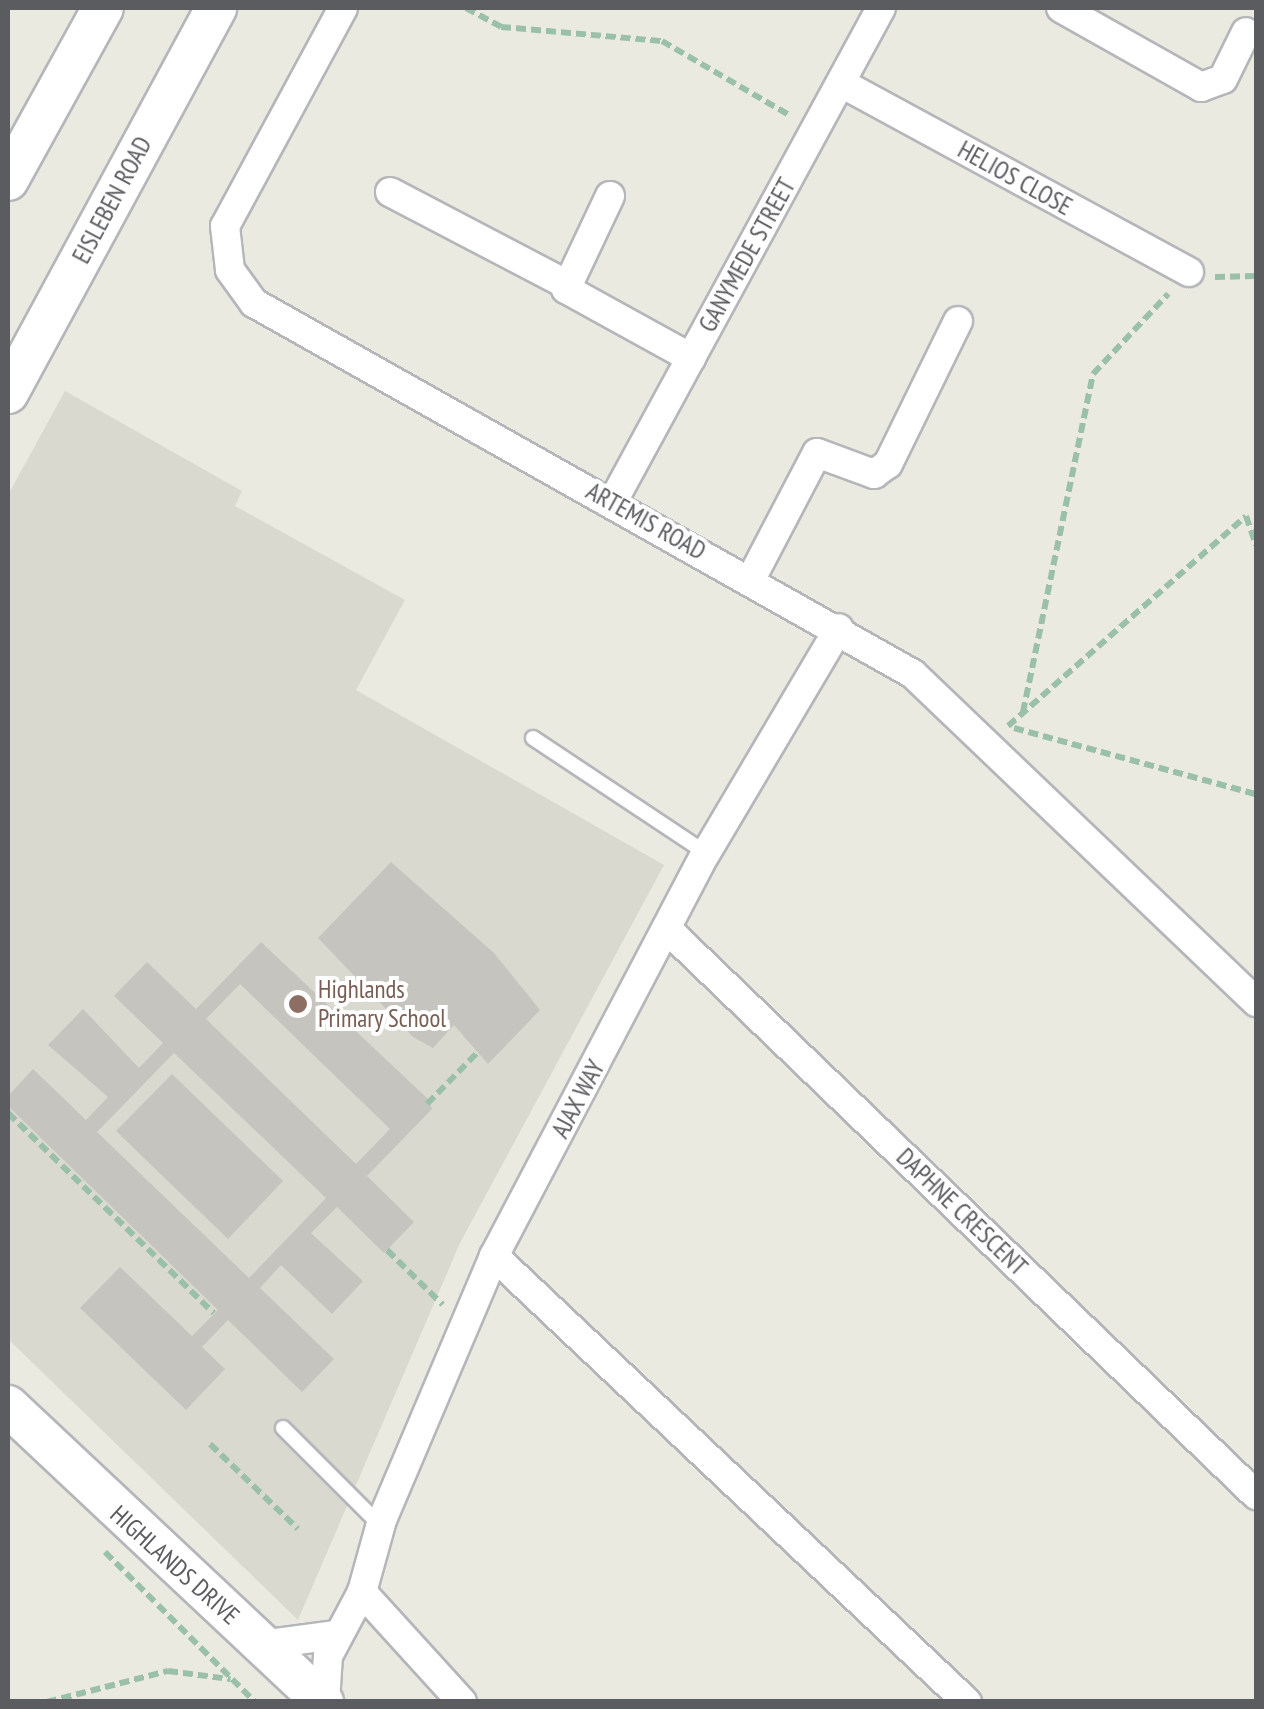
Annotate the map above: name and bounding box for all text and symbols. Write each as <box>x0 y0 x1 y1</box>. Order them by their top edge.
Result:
street label: EISLEBEN ROAD <box>66 132 158 268</box>
street label: HELIOS CLOSE <box>953 134 1077 222</box>
street label: GANYMEDE STREET <box>692 173 802 337</box>
street label: ARTEMIS ROAD <box>581 476 711 566</box>
place label: Highlands Primary School <box>318 975 447 1034</box>
marker: Highlands Primary School <box>287 993 309 1015</box>
street label: AJAX WAY <box>545 1055 611 1143</box>
street label: DAPHNE CRESCENT <box>890 1142 1034 1282</box>
street label: HIGHLANDS DRIVE <box>104 1499 246 1631</box>

